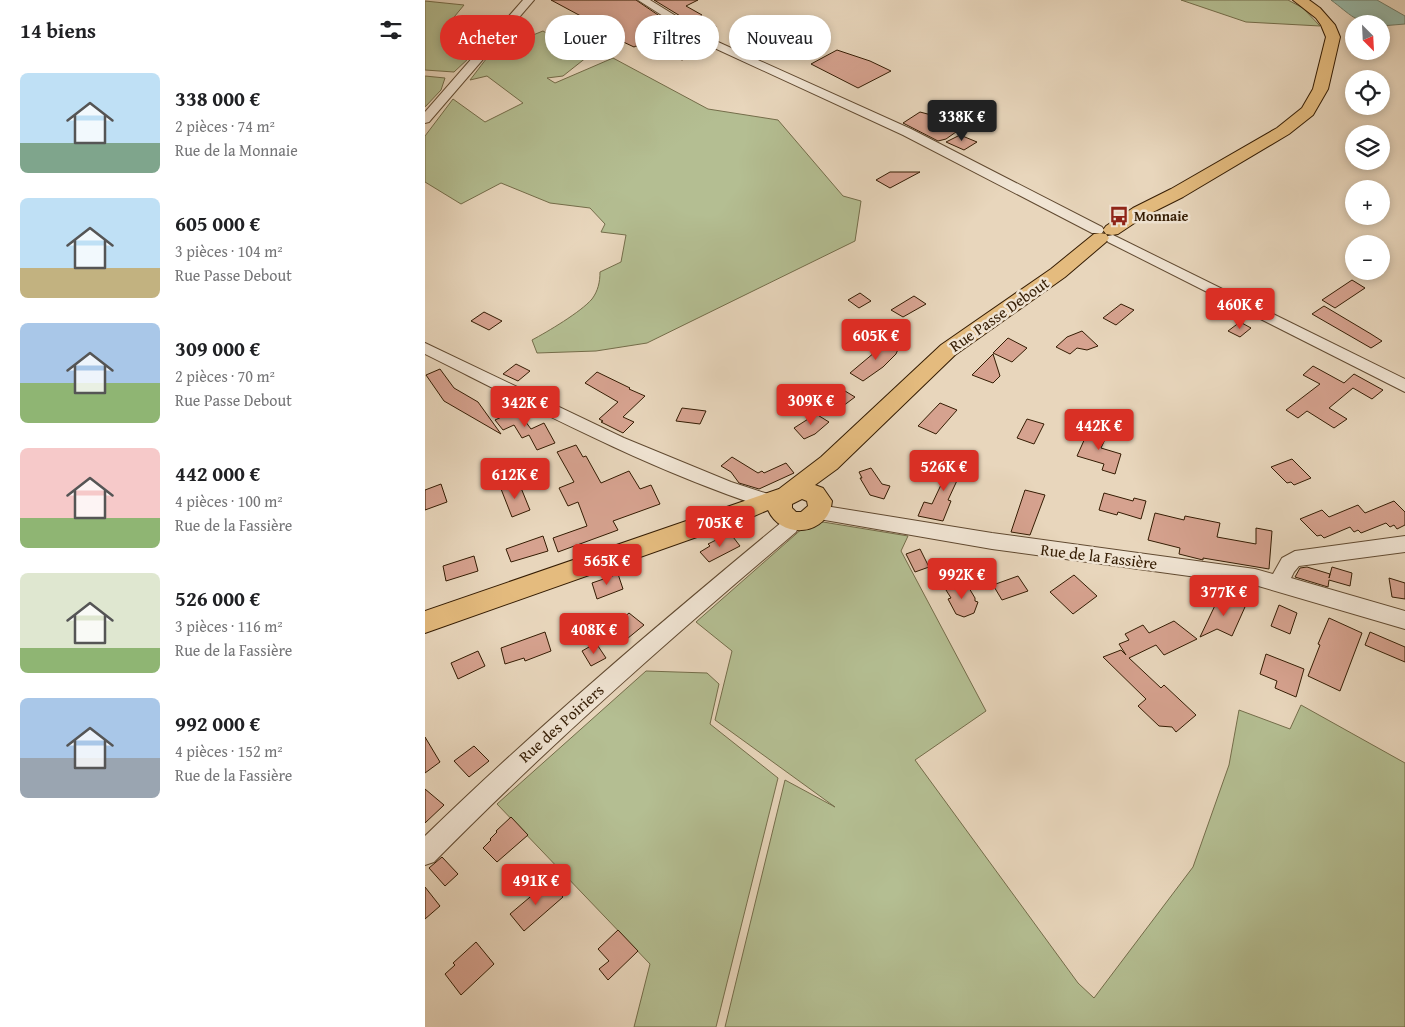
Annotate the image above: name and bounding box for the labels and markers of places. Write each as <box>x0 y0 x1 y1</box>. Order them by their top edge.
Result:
pin: 338K € <box>921 100 1003 142</box>
bus stop icon: Monnaie <box>1108 205 1130 227</box>
place label: Monnaie <box>1134 206 1189 226</box>
pin: 460K € <box>1199 288 1281 330</box>
pin: 605K € <box>835 318 917 361</box>
pin: 309K € <box>770 384 852 426</box>
pin: 342K € <box>484 386 566 428</box>
pin: 442K € <box>1058 408 1140 451</box>
pin: 526K € <box>903 450 985 492</box>
pin: 612K € <box>474 458 556 500</box>
pin: 705K € <box>679 506 761 548</box>
pin: 565K € <box>566 544 648 586</box>
pin: 992K € <box>921 558 1003 600</box>
pin: 377K € <box>1183 574 1265 617</box>
pin: 408K € <box>553 612 635 655</box>
pin: 491K € <box>495 864 577 906</box>

